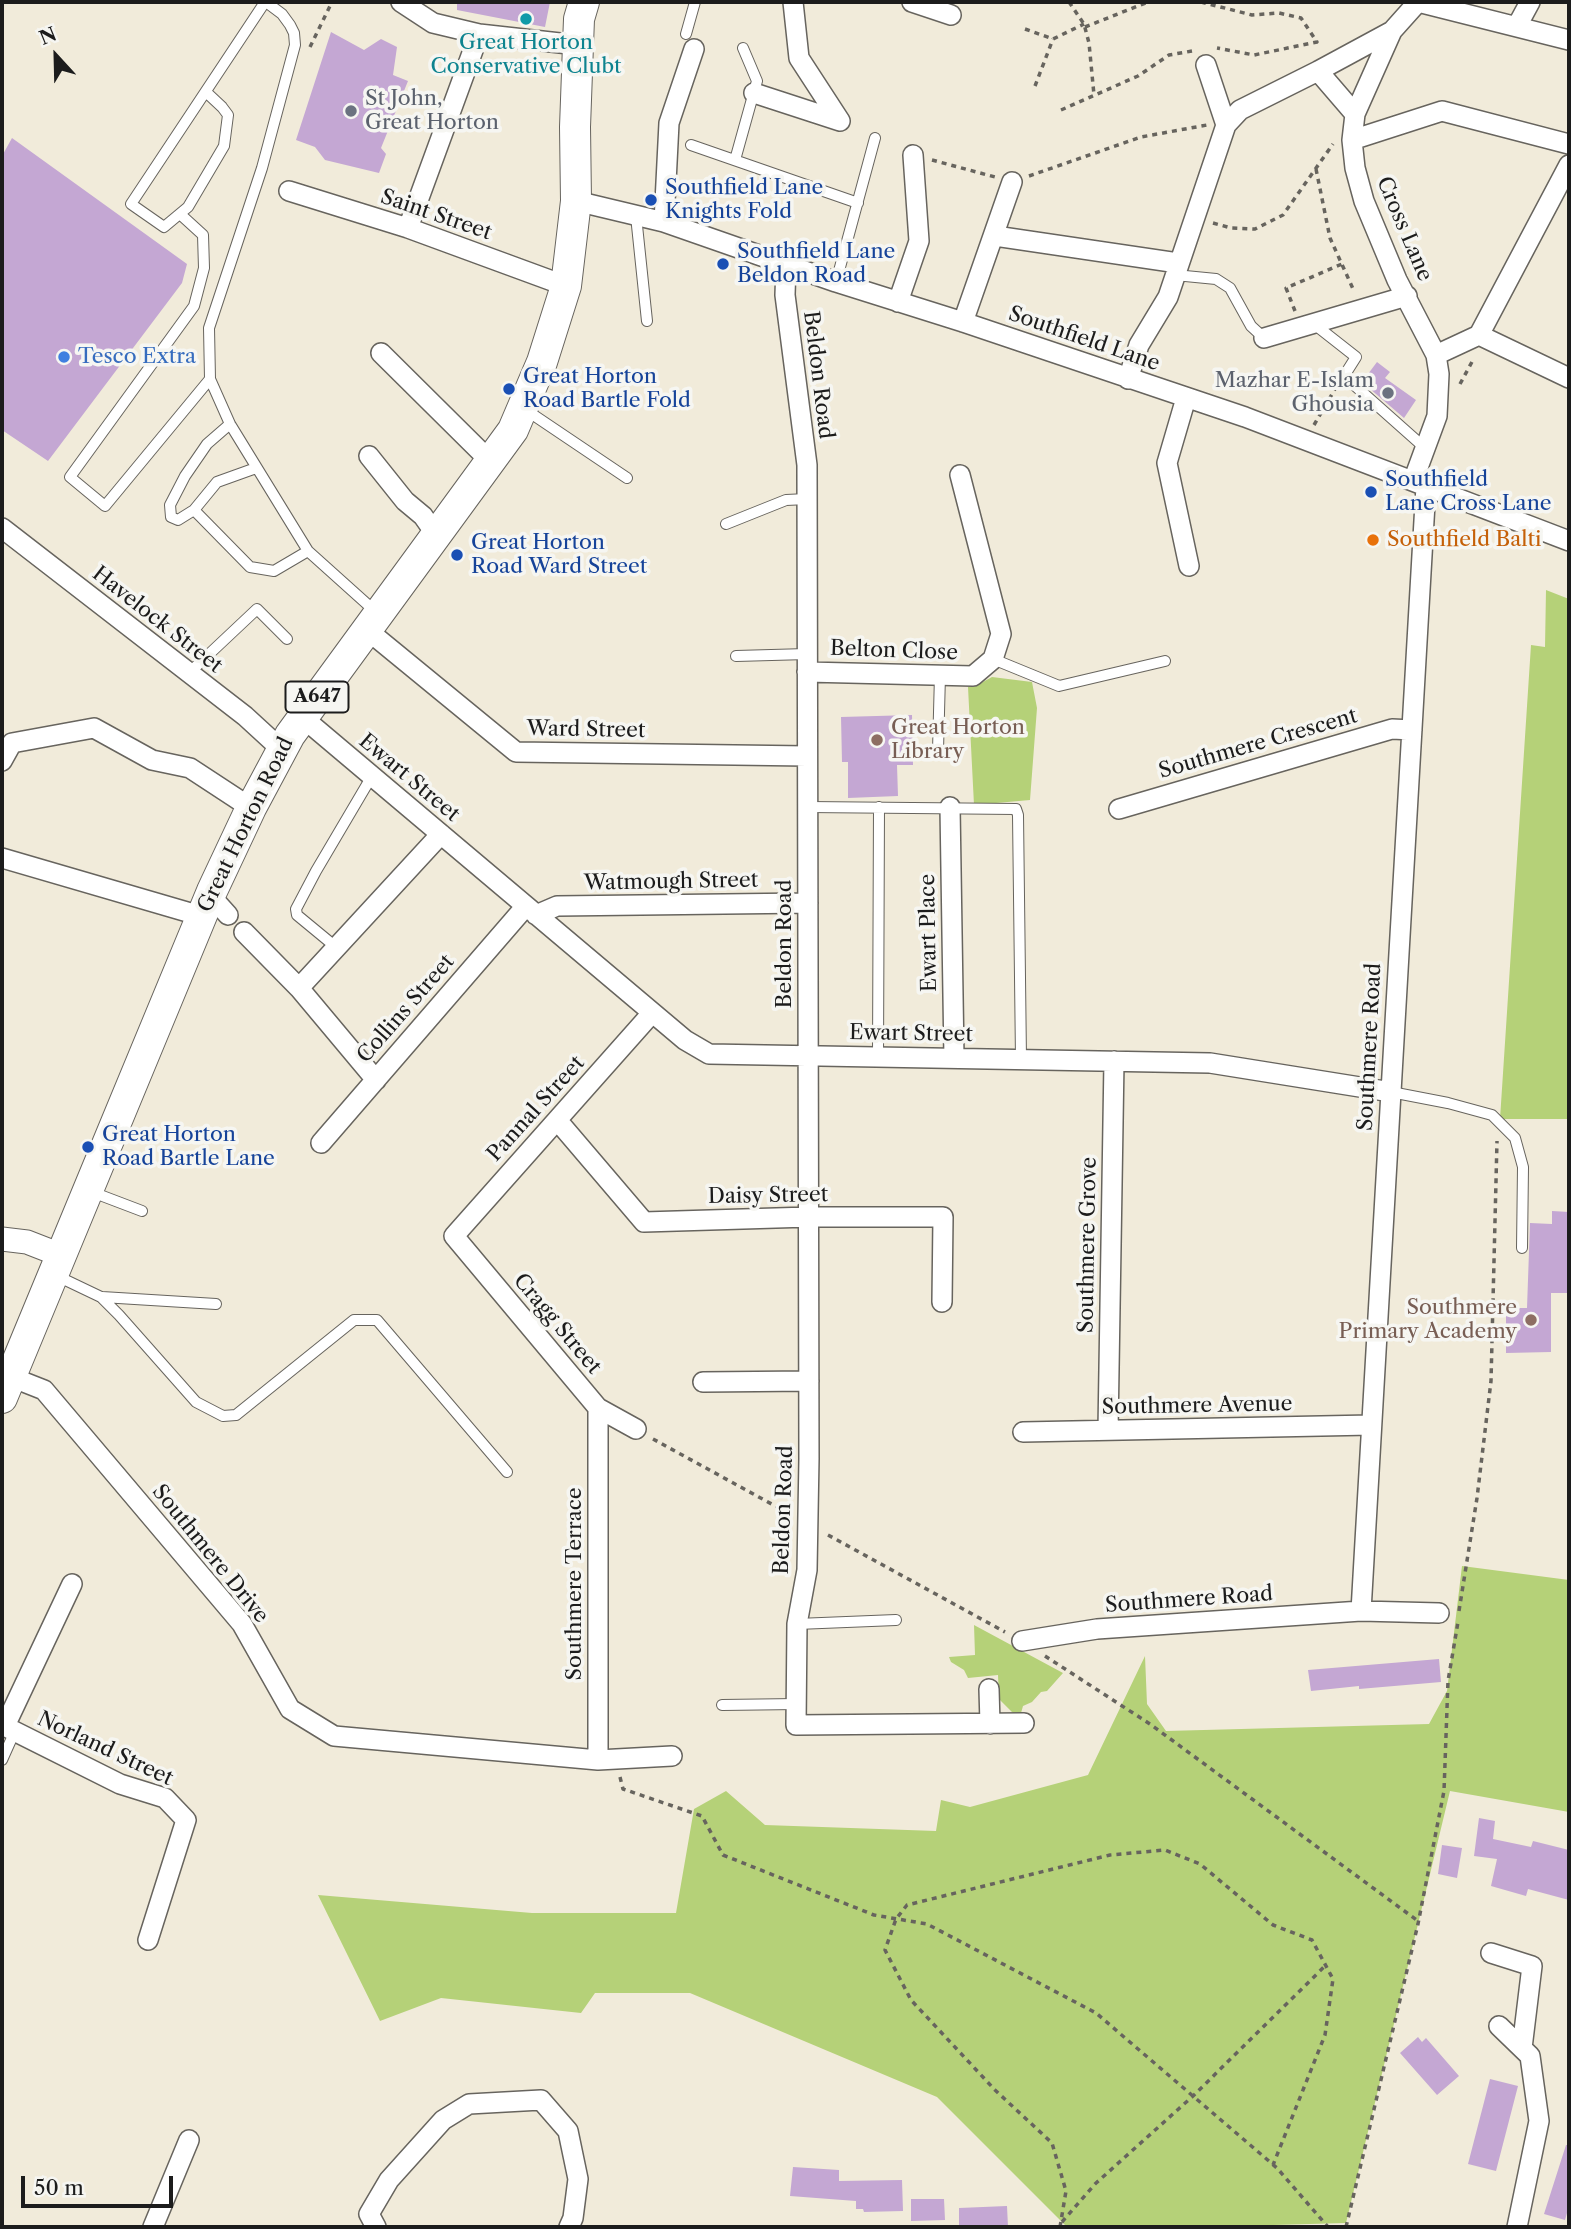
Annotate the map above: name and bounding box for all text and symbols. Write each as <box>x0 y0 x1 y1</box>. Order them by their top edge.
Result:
marker: Great Horton Conservative Clubt <box>518 11 534 27</box>
north arrow <box>21 21 91 91</box>
text: N <box>36 22 60 50</box>
place label: Great Horton Conservative Clubt <box>431 30 621 80</box>
place label: St John, Great Horton <box>365 86 499 136</box>
marker: St John, Great Horton <box>343 103 359 119</box>
street label: Cross Lane <box>1371 173 1437 285</box>
place label: Southfield Lane Knights Fold <box>665 175 823 225</box>
street label: Saint Street <box>377 184 495 246</box>
marker: Southfield Lane Knights Fold <box>643 192 659 208</box>
place label: Southfield Lane Beldon Road <box>737 239 895 289</box>
marker: Southfield Lane Beldon Road <box>715 256 731 272</box>
street label: Southfield Lane <box>1005 301 1163 377</box>
street label: Beldon Road <box>798 309 838 441</box>
place label: Tesco Extra <box>78 344 196 370</box>
marker: Tesco Extra <box>56 349 72 365</box>
place label: Great Horton Road Bartle Fold <box>523 364 691 414</box>
place label: Mazhar E-Islam Ghousia <box>1215 368 1374 418</box>
marker: Great Horton Road Bartle Fold <box>501 381 517 397</box>
marker: Mazhar E-Islam Ghousia <box>1380 385 1396 401</box>
place label: Southfield Lane Cross Lane <box>1385 467 1552 517</box>
marker: Southfield Lane Cross Lane <box>1363 484 1379 500</box>
place label: Southfield Balti <box>1387 527 1541 553</box>
place label: Great Horton Road Ward Street <box>471 530 647 580</box>
marker: Southfield Balti <box>1365 532 1381 548</box>
marker: Great Horton Road Ward Street <box>449 547 465 563</box>
street label: Havelock Street <box>87 561 227 679</box>
street label: Belton Close <box>830 636 958 666</box>
road number: A647 <box>286 682 348 712</box>
street label: Southmere Crescent <box>1156 704 1360 784</box>
place label: Great Horton Library <box>891 715 1025 765</box>
street label: Ward Street <box>526 716 646 744</box>
street label: Ewart Street <box>354 729 464 827</box>
marker: Great Horton Library <box>869 732 885 748</box>
street label: Great Horton Road <box>193 733 299 917</box>
street label: Watmough Street <box>584 868 758 896</box>
street label: Ewart Place <box>915 874 943 992</box>
street label: Beldon Road <box>772 879 798 1009</box>
street label: Collins Street <box>352 950 460 1068</box>
street label: Southmere Road <box>1353 962 1387 1132</box>
street label: Ewart Street <box>849 1020 973 1048</box>
street label: Pannal Street <box>482 1051 590 1167</box>
place label: Great Horton Road Bartle Lane <box>102 1122 275 1172</box>
marker: Great Horton Road Bartle Lane <box>80 1139 96 1155</box>
street label: Southmere Grove <box>1074 1157 1102 1333</box>
street label: Daisy Street <box>708 1182 828 1210</box>
street label: Cragg Street <box>508 1269 606 1379</box>
place label: Southmere Primary Academy <box>1339 1295 1517 1345</box>
marker: Southmere Primary Academy <box>1523 1312 1539 1328</box>
street label: Southmere Avenue <box>1101 1392 1293 1420</box>
street label: Beldon Road <box>769 1445 799 1575</box>
street label: Southmere Drive <box>146 1480 274 1628</box>
street label: Southmere Terrace <box>562 1487 588 1681</box>
street label: Southmere Road <box>1104 1582 1274 1618</box>
street label: Norland Street <box>33 1707 177 1791</box>
scale bar <box>24 2162 177 2206</box>
text: 50 m <box>34 2175 84 2200</box>

